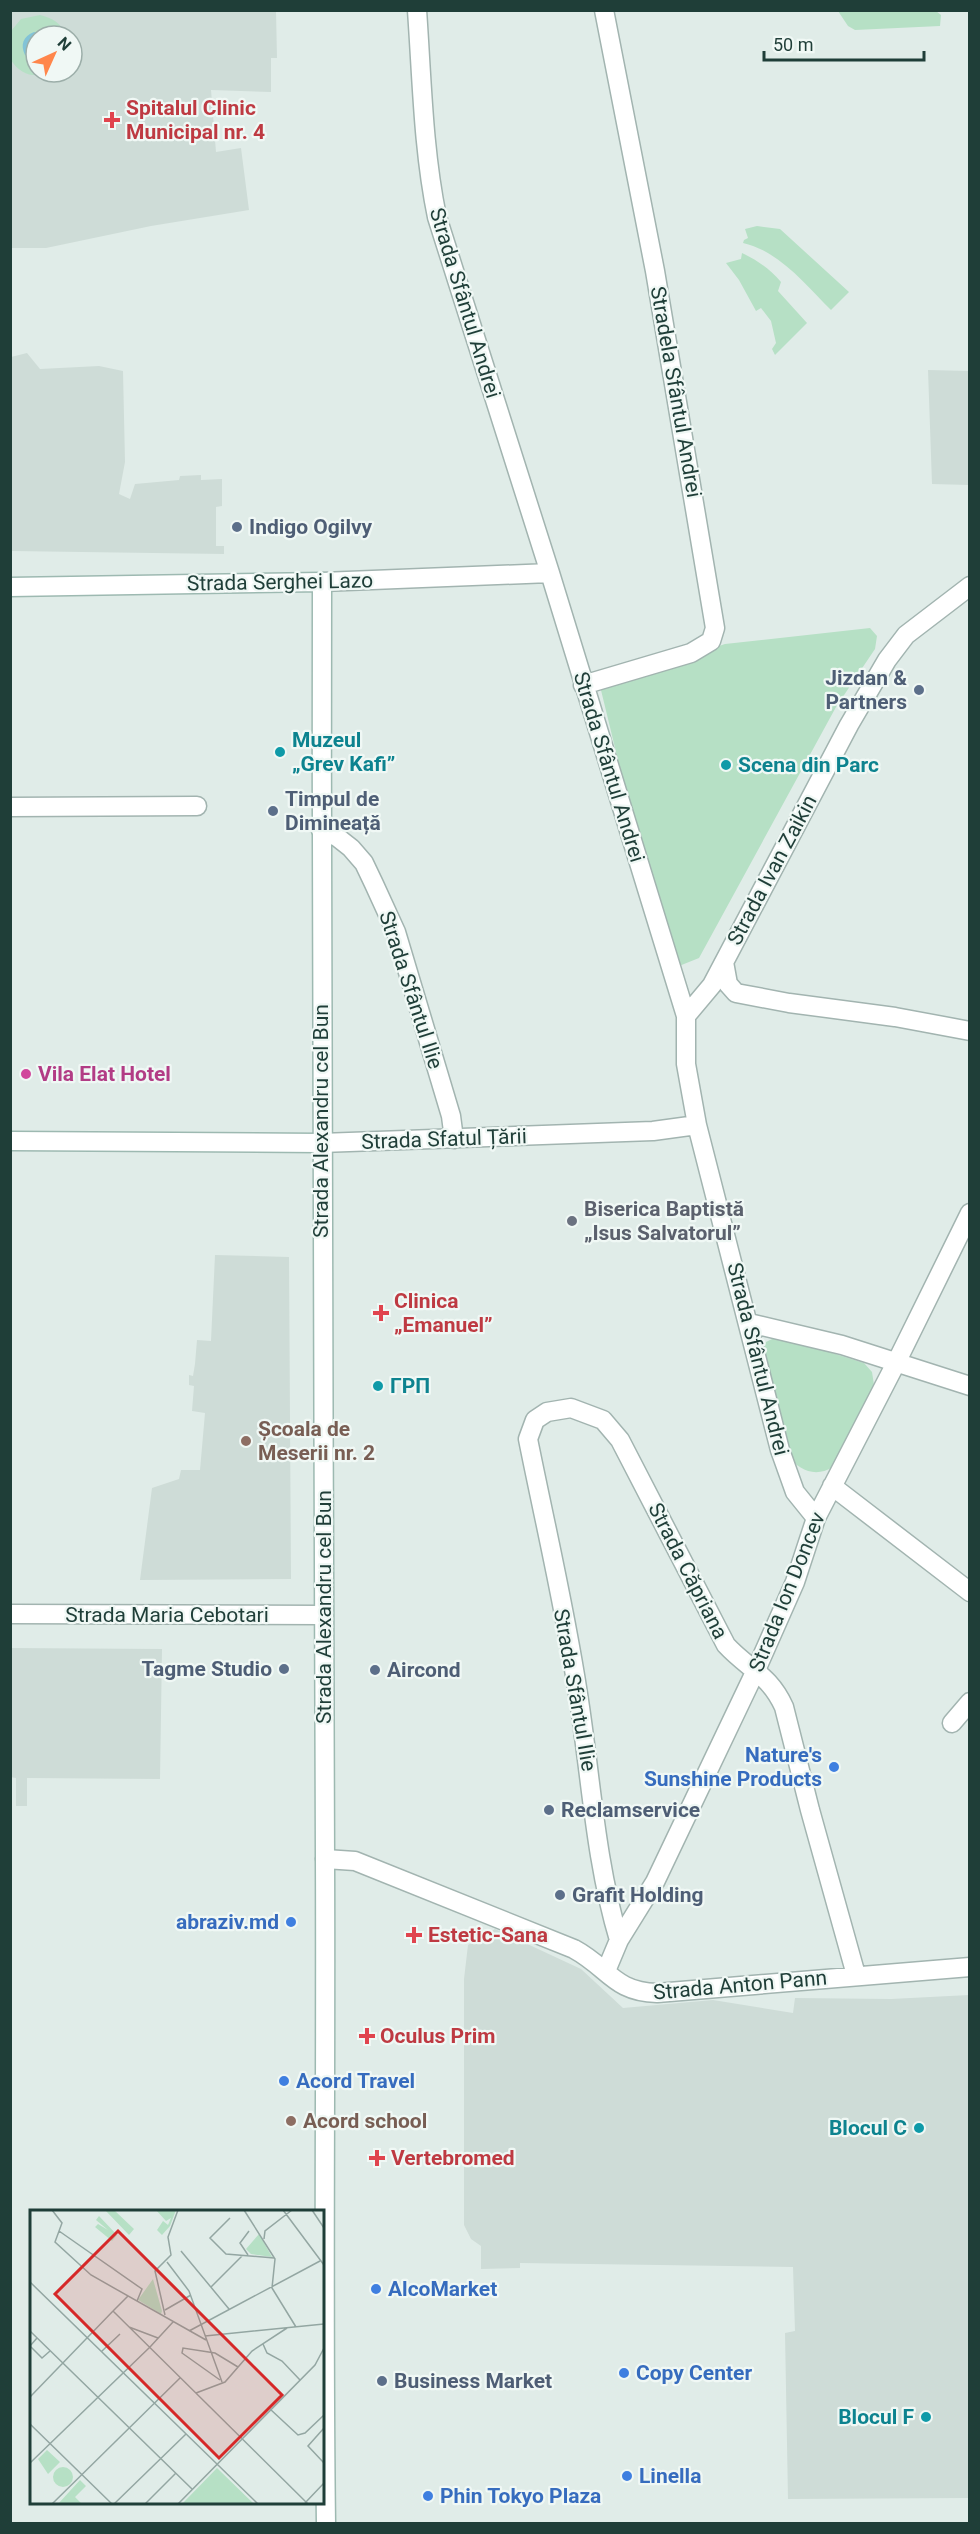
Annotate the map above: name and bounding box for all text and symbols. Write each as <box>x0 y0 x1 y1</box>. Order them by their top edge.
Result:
north arrow <box>24 24 84 84</box>
scale bar <box>764 24 924 62</box>
text: N <box>54 33 75 54</box>
text: 50 m <box>773 34 813 55</box>
place label: Spitalul Clinic Municipal nr. 4 <box>126 96 265 144</box>
marker: Spitalul Clinic Municipal nr. 4 <box>103 111 121 129</box>
street label: Strada Sfântul Andrei <box>425 205 505 401</box>
street label: Stradela Sfântul Andrei <box>646 285 706 499</box>
place label: Indigo Ogilvy <box>249 515 373 539</box>
marker: Indigo Ogilvy <box>230 520 244 534</box>
street label: Strada Serghei Lazo <box>187 568 373 596</box>
place label: Jizdan & Partners <box>825 666 907 714</box>
street label: Strada Sfântul Andrei <box>569 669 649 865</box>
marker: Jizdan & Partners <box>912 683 926 697</box>
place label: Muzeul „Grev Kafi” <box>292 728 395 776</box>
marker: Muzeul „Grev Kafi” <box>273 745 287 759</box>
place label: Scena din Parc <box>738 753 879 777</box>
marker: Scena din Parc <box>719 758 733 772</box>
place label: Timpul de Dimineață <box>285 787 381 835</box>
street label: Strada Ivan Zaikin <box>722 791 822 949</box>
marker: Timpul de Dimineață <box>266 804 280 818</box>
street label: Strada Sfântul Ilie <box>374 908 448 1072</box>
street label: Strada Alexandru cel Bun <box>309 1004 333 1238</box>
place label: Vila Elat Hotel <box>38 1062 171 1086</box>
marker: Vila Elat Hotel <box>19 1067 33 1081</box>
street label: Strada Sfatul Țării <box>361 1124 527 1155</box>
place label: Biserica Baptistă „Isus Salvatorul” <box>584 1197 744 1245</box>
marker: Biserica Baptistă „Isus Salvatorul” <box>565 1214 579 1228</box>
street label: Strada Sfântul Andrei <box>722 1260 794 1458</box>
place label: Clinica „Emanuel” <box>394 1289 493 1337</box>
marker: Clinica „Emanuel” <box>372 1304 390 1322</box>
place label: ГРП <box>390 1374 430 1398</box>
marker: ГРП <box>371 1379 385 1393</box>
place label: Școala de Meserii nr. 2 <box>258 1417 375 1465</box>
marker: Școala de Meserii nr. 2 <box>239 1434 253 1448</box>
street label: Strada Alexandru cel Bun <box>312 1490 336 1724</box>
street label: Strada Căpriana <box>643 1499 733 1643</box>
street label: Strada Ion Doncev <box>744 1509 830 1675</box>
street label: Strada Maria Cebotari <box>65 1603 269 1627</box>
street label: Strada Sfântul Ilie <box>549 1607 601 1773</box>
place label: Tagme Studio <box>142 1657 272 1681</box>
place label: Aircond <box>387 1658 461 1682</box>
marker: Tagme Studio <box>277 1662 291 1676</box>
marker: Aircond <box>368 1663 382 1677</box>
place label: Nature's Sunshine Products <box>644 1743 822 1791</box>
marker: Nature's Sunshine Products <box>827 1760 841 1774</box>
place label: Reclamservice <box>561 1798 700 1822</box>
marker: Reclamservice <box>542 1803 556 1817</box>
place label: Grafit Holding <box>572 1883 703 1907</box>
marker: Grafit Holding <box>553 1888 567 1902</box>
place label: abraziv.md <box>176 1910 279 1934</box>
marker: abraziv.md <box>284 1915 298 1929</box>
place label: Estetic-Sana <box>428 1923 548 1947</box>
marker: Estetic-Sana <box>405 1926 423 1944</box>
street label: Strada Anton Pann <box>652 1965 828 2005</box>
place label: Oculus Prim <box>380 2024 495 2048</box>
marker: Oculus Prim <box>358 2027 376 2045</box>
place label: Acord Travel <box>296 2069 415 2093</box>
marker: Acord Travel <box>277 2074 291 2088</box>
place label: Acord school <box>303 2109 427 2133</box>
marker: Acord school <box>284 2114 298 2128</box>
place label: Blocul C <box>829 2116 907 2140</box>
marker: Blocul C <box>912 2121 926 2135</box>
place label: Vertebromed <box>391 2146 515 2170</box>
marker: Vertebromed <box>368 2149 386 2167</box>
inset map <box>30 2210 324 2504</box>
place label: AlcoMarket <box>388 2277 497 2301</box>
marker: AlcoMarket <box>369 2282 383 2296</box>
place label: Copy Center <box>636 2361 752 2385</box>
marker: Copy Center <box>617 2366 631 2380</box>
place label: Business Market <box>394 2369 552 2393</box>
marker: Business Market <box>375 2374 389 2388</box>
place label: Blocul F <box>838 2405 914 2429</box>
marker: Blocul F <box>919 2410 933 2424</box>
place label: Linella <box>639 2464 701 2488</box>
marker: Linella <box>620 2469 634 2483</box>
place label: Phin Tokyo Plaza <box>440 2484 601 2508</box>
marker: Phin Tokyo Plaza <box>421 2489 435 2503</box>

